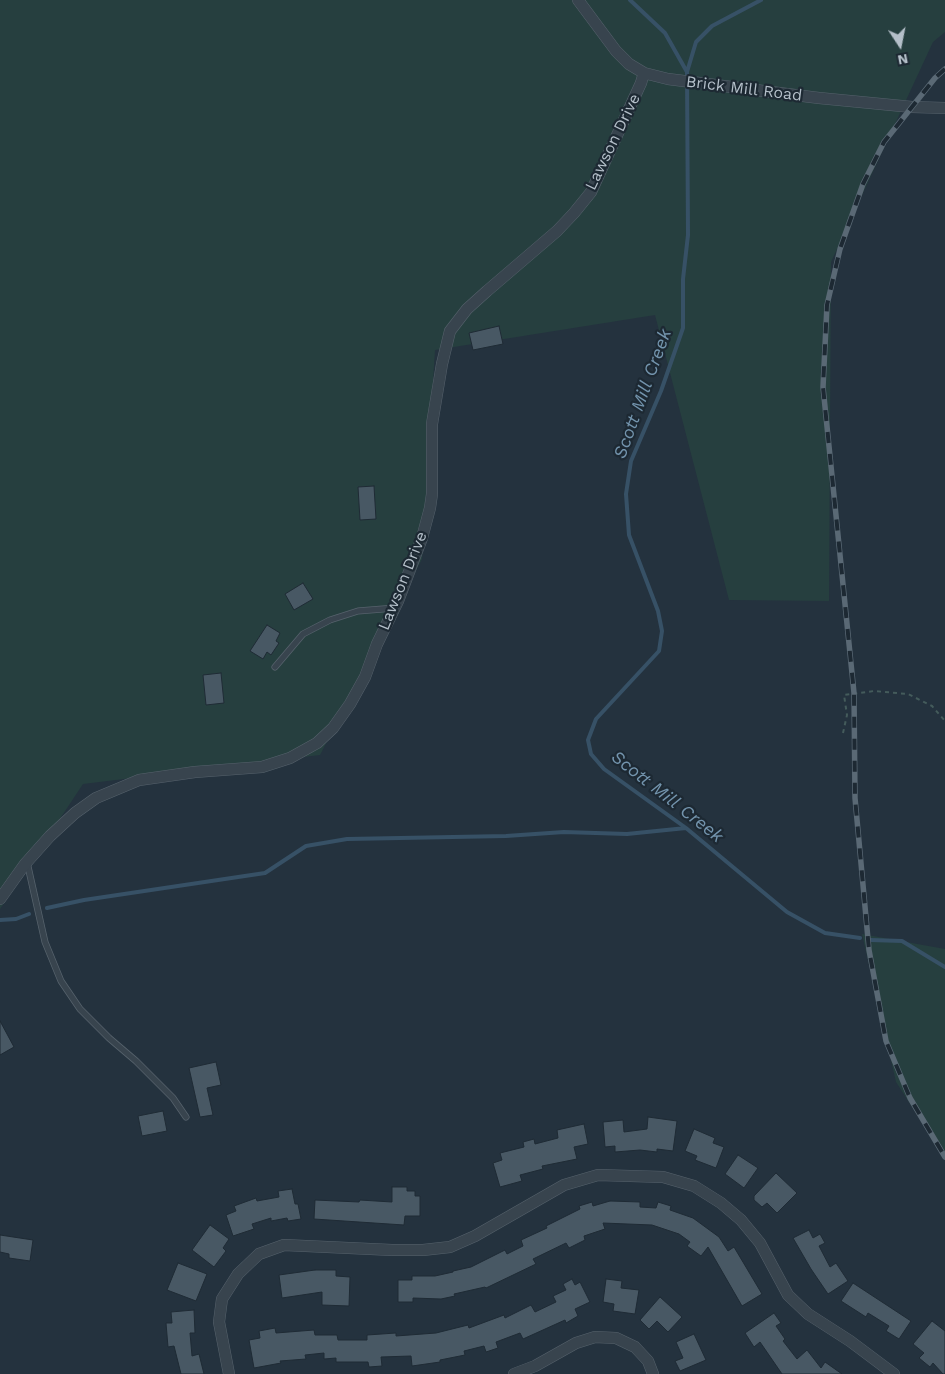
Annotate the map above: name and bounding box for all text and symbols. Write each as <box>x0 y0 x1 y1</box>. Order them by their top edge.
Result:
north arrow <box>875 20 925 70</box>
text: N <box>896 51 909 69</box>
street label: Brick Mill Road <box>685 72 803 106</box>
street label: Lawson Drive <box>581 91 645 193</box>
water label: Scott Mill Creek <box>610 326 676 462</box>
street label: Lawson Drive <box>374 529 432 633</box>
water label: Scott Mill Creek <box>607 746 727 848</box>

